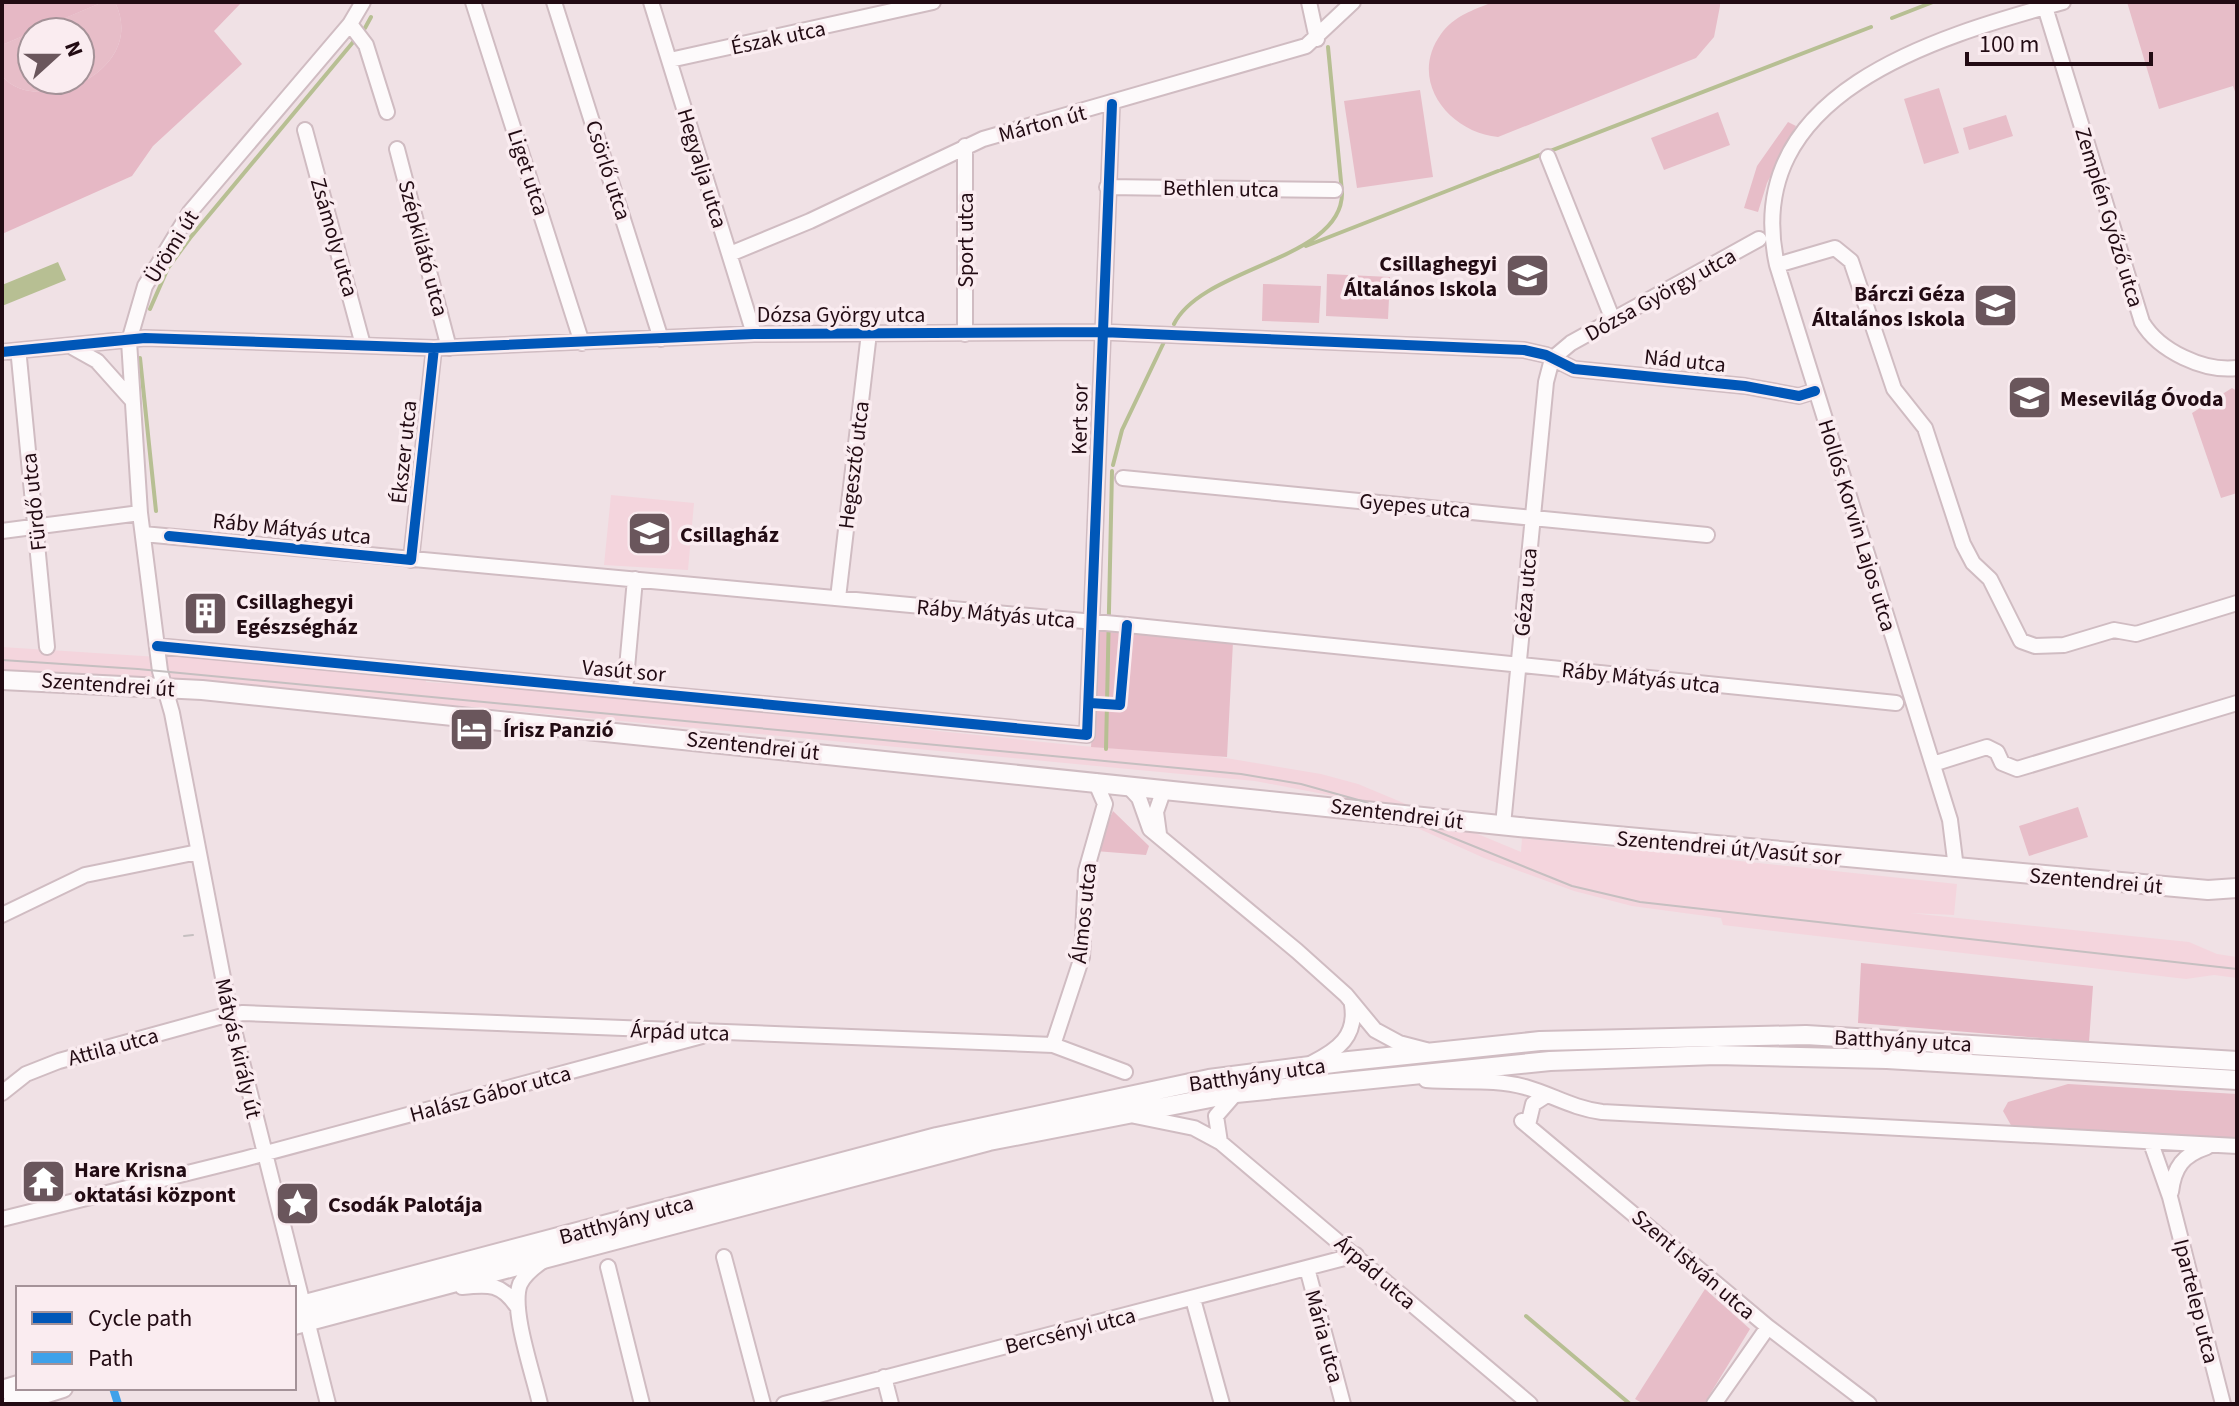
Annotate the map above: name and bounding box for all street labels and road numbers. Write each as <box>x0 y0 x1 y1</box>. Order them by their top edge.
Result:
street label: Észak utca <box>728 12 829 64</box>
street label: Márton út <box>995 97 1090 151</box>
street label: Hegyalja utca <box>669 104 735 232</box>
street label: Csörlő utca <box>577 116 639 224</box>
street label: Zemplén Győző utca <box>2066 123 2152 311</box>
street label: Liget utca <box>499 125 557 220</box>
street label: Bethlen utca <box>1163 172 1279 206</box>
street label: Zsámoly utca <box>302 174 366 301</box>
street label: Szépkilátó utca <box>389 176 457 320</box>
street label: Sport utca <box>950 192 982 288</box>
street label: Ürömi út <box>137 203 207 289</box>
street label: Dózsa György utca <box>1579 240 1742 350</box>
street label: Dózsa György utca <box>757 299 925 331</box>
street label: Nád utca <box>1642 341 1727 381</box>
street label: Kert sor <box>1063 383 1097 455</box>
street label: Ékszer utca <box>383 399 425 505</box>
street label: Hegesztő utca <box>830 399 878 531</box>
street label: Hollós Korvin Lajos utca <box>1810 415 1905 635</box>
street label: Fürdő utca <box>13 451 55 553</box>
street label: Gyepes utca <box>1358 485 1472 527</box>
street label: Ráby Mátyás utca <box>211 505 373 553</box>
street label: Géza utca <box>1506 546 1546 638</box>
street label: Ráby Mátyás utca <box>915 591 1077 637</box>
street label: Vasút sor <box>581 651 667 691</box>
street label: Ráby Mátyás utca <box>1560 654 1722 702</box>
street label: Szentendrei út <box>40 664 176 706</box>
street label: Szentendrei út <box>685 723 822 769</box>
street label: Szentendrei út <box>1329 790 1466 838</box>
street label: Szentendrei út/Vasút sor <box>1615 822 1843 874</box>
street label: Szentendrei út <box>2028 859 2164 903</box>
street label: Álmos utca <box>1063 861 1105 965</box>
street label: Mátyás király út <box>206 975 270 1122</box>
street label: Árpád utca <box>630 1014 730 1050</box>
street label: Attila utca <box>64 1020 162 1074</box>
street label: Batthyány utca <box>1833 1021 1973 1061</box>
street label: Batthyány utca <box>1187 1050 1328 1100</box>
street label: Halász Gábor utca <box>406 1057 575 1131</box>
street label: Batthyány utca <box>556 1187 697 1253</box>
street label: Szent István utca <box>1624 1202 1762 1328</box>
street label: Árpád utca <box>1327 1228 1423 1317</box>
street label: Ipartelep utca <box>2165 1235 2227 1367</box>
street label: Mária utca <box>1296 1286 1352 1387</box>
street label: Bercsényi utca <box>1002 1299 1139 1363</box>

